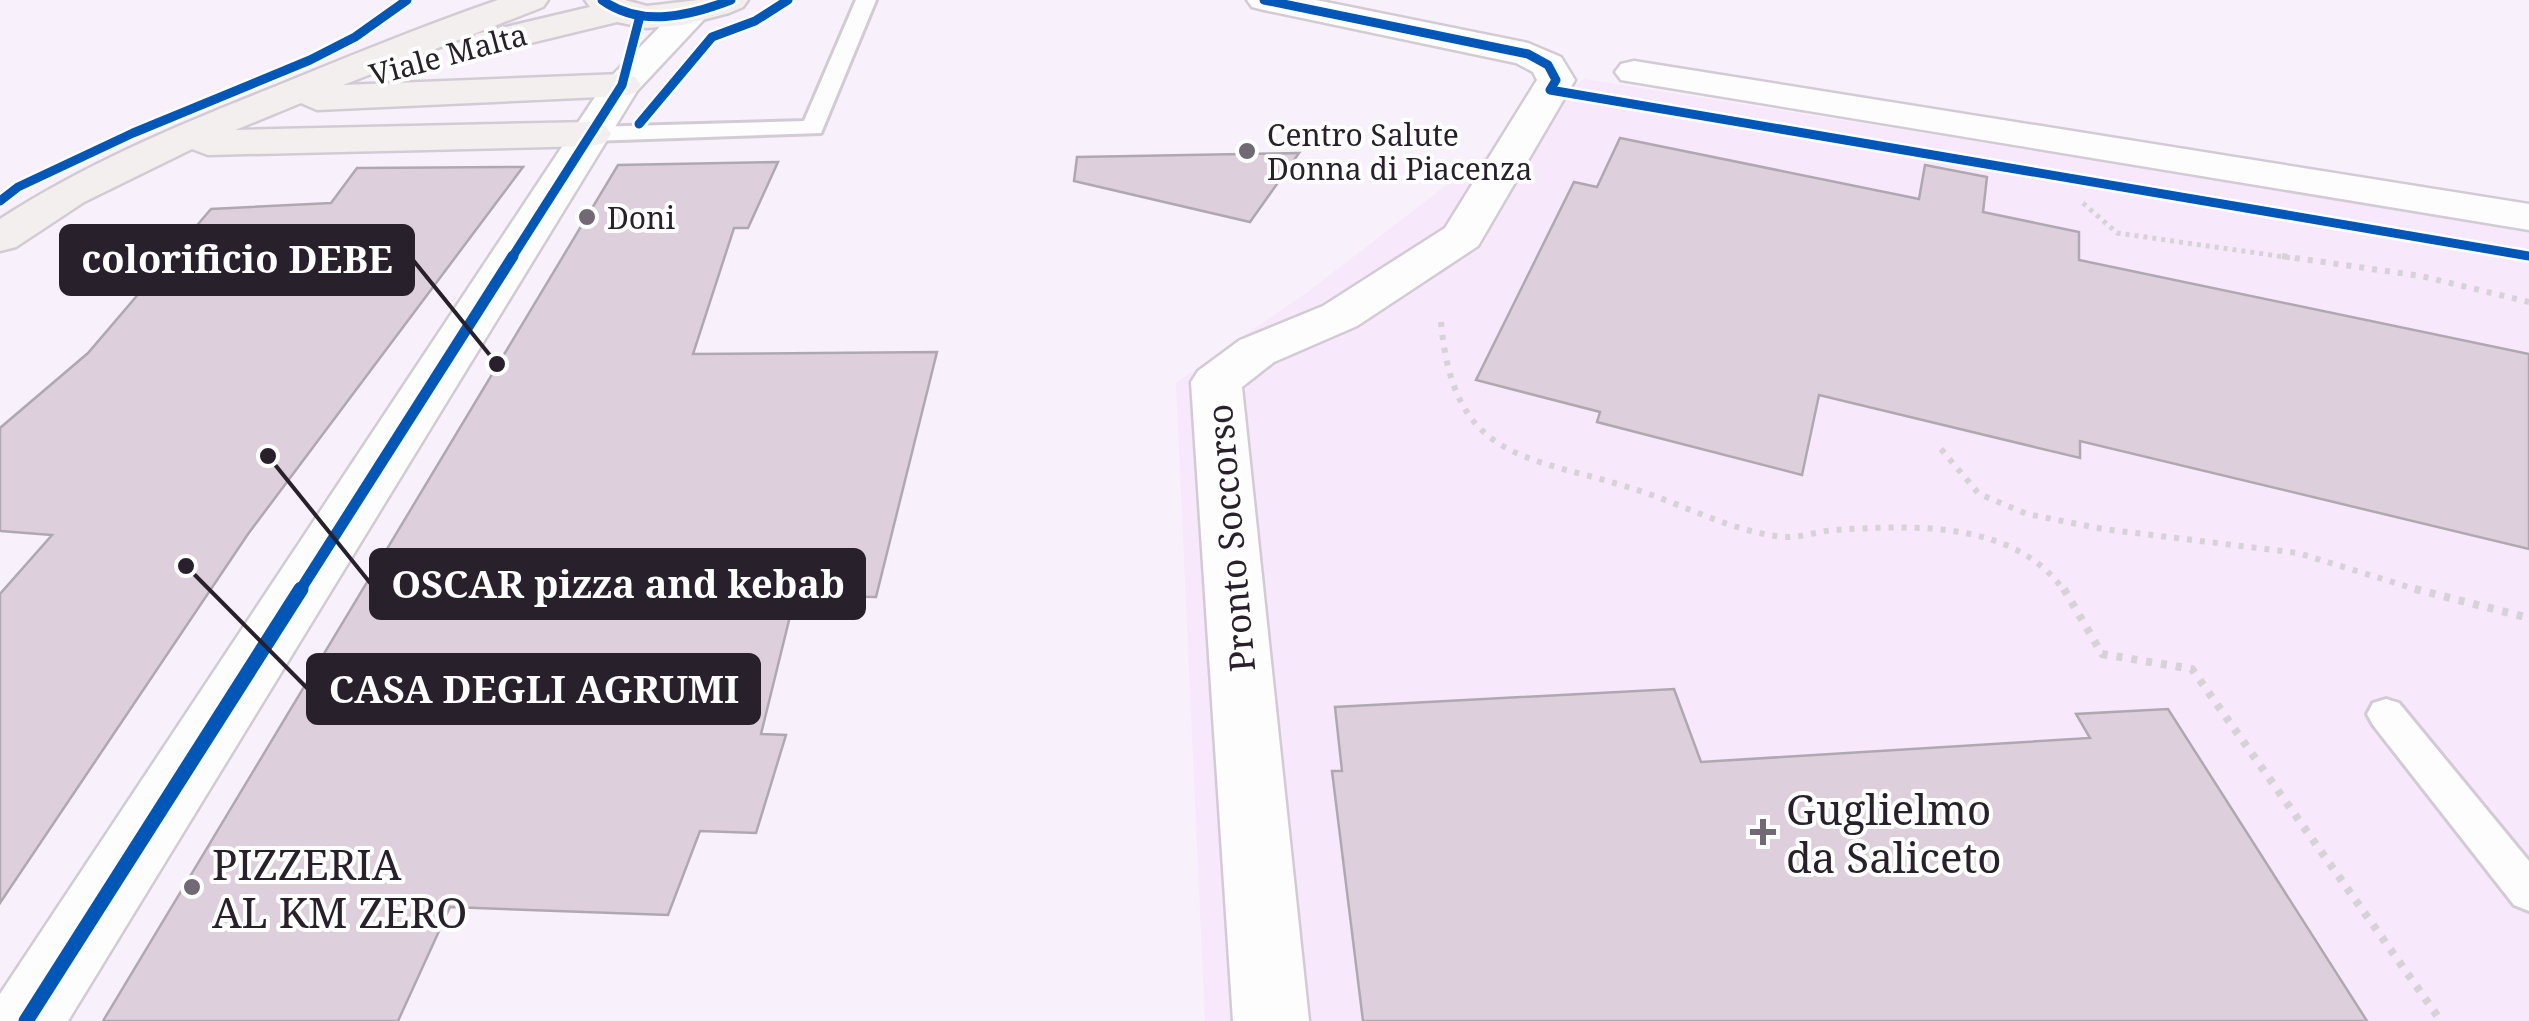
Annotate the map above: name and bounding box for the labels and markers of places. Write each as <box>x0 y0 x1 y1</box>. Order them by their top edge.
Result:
place label: Centro Salute Donna di Piacenza <box>1267 114 1532 189</box>
marker: Centro Salute Donna di Piacenza <box>1236 140 1258 162</box>
place label: Doni <box>607 197 675 238</box>
marker: Doni <box>576 206 598 228</box>
callout: colorificio DEBE <box>61 226 413 294</box>
callout: OSCAR pizza and kebab <box>371 550 864 618</box>
callout: CASA DEGLI AGRUMI <box>308 655 759 723</box>
place label: Guglielmo da Saliceto <box>1786 780 2001 885</box>
marker: Guglielmo da Saliceto <box>1750 819 1776 845</box>
place label: PIZZERIA AL KM ZERO <box>212 835 467 940</box>
marker: PIZZERIA AL KM ZERO <box>181 876 203 898</box>

